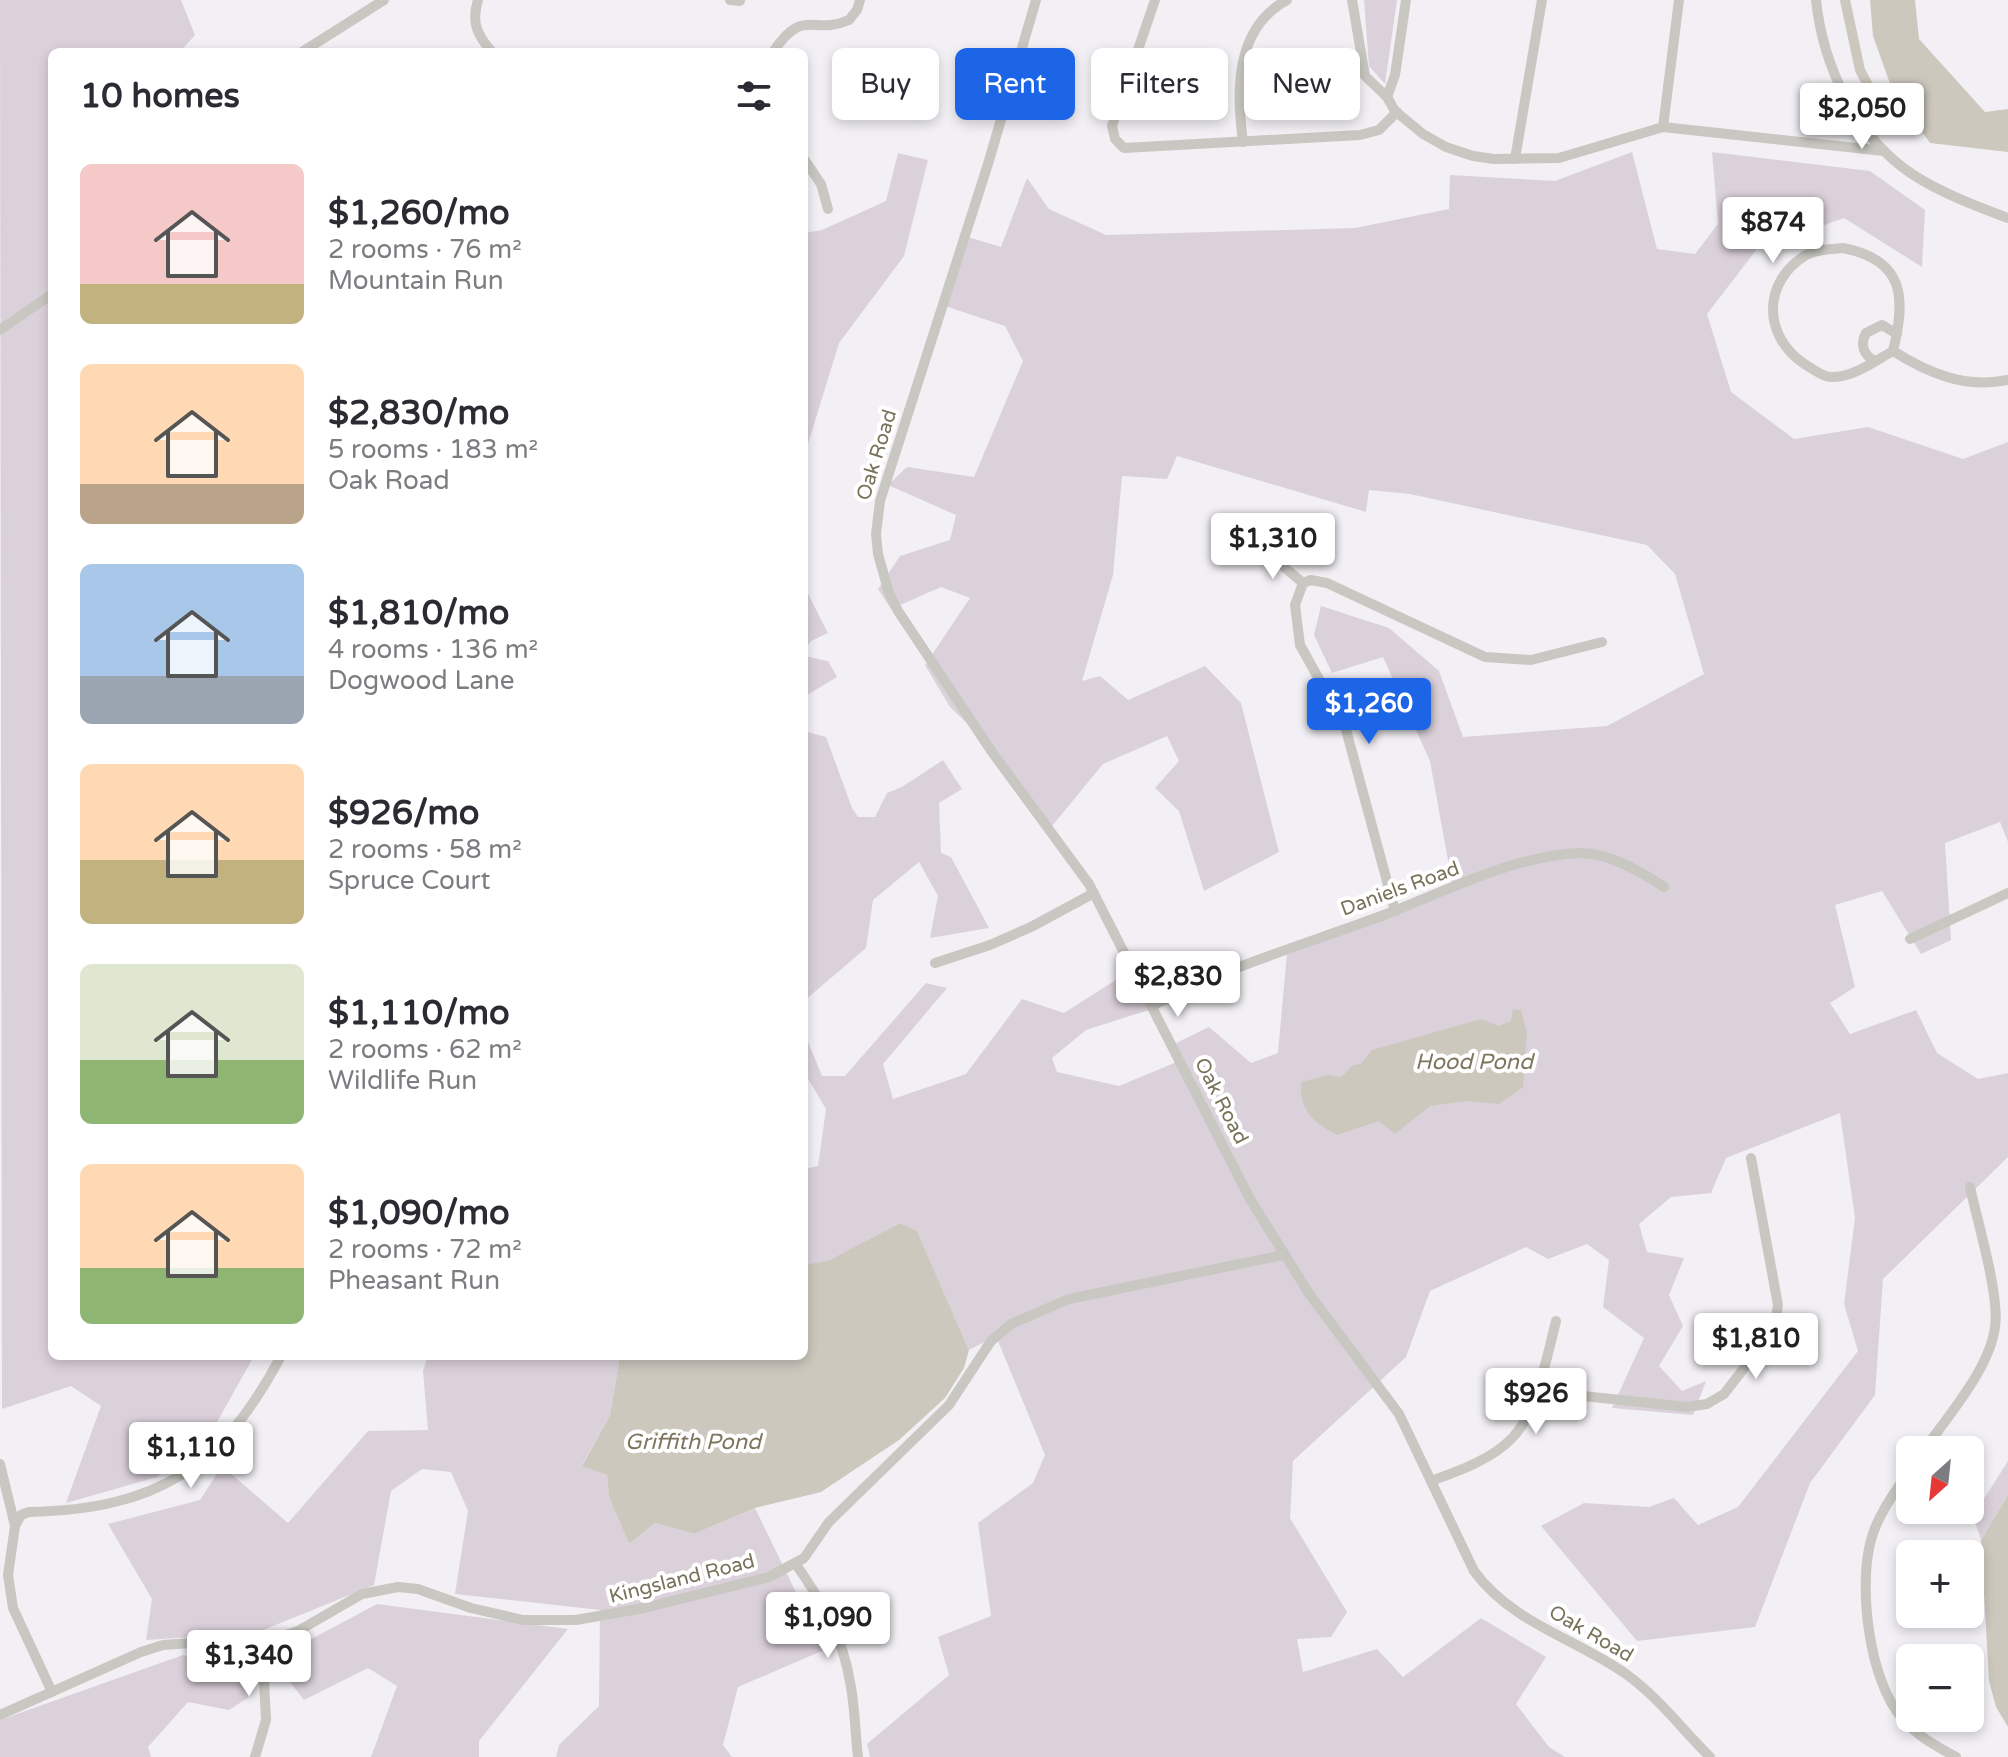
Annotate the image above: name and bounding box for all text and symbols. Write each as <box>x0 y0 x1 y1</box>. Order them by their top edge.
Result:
chip: Buy <box>832 48 939 120</box>
chip: Rent <box>955 48 1075 120</box>
chip: Filters <box>1091 48 1228 120</box>
chip: New <box>1244 48 1360 120</box>
icon: filters <box>732 74 776 118</box>
text: 10 homes <box>80 76 240 117</box>
pin: $2,050 <box>1797 83 1927 151</box>
text: $2,050 <box>1818 93 1906 124</box>
text: $1,260/mo <box>328 193 510 234</box>
icon: home <box>144 196 240 292</box>
pin: $874 <box>1726 197 1820 265</box>
text: $874 <box>1740 207 1806 238</box>
text: 2 rooms · 76 m² <box>328 234 522 265</box>
text: Mountain Run <box>328 265 504 296</box>
text: $2,830/mo <box>328 393 509 434</box>
icon: home <box>144 396 240 492</box>
street label: Oak Road <box>852 407 902 503</box>
text: 5 rooms · 183 m² <box>328 434 538 465</box>
text: Oak Road <box>328 465 450 496</box>
pin: $1,310 <box>1208 513 1338 581</box>
text: $1,310 <box>1229 523 1317 554</box>
text: $1,810/mo <box>328 593 509 634</box>
icon: home <box>144 596 240 692</box>
text: 4 rooms · 136 m² <box>328 634 538 665</box>
text: Dogwood Lane <box>328 665 515 696</box>
pin: $1,260 <box>1304 678 1434 746</box>
text: $1,260 <box>1325 688 1413 719</box>
text: $926/mo <box>328 793 479 834</box>
icon: home <box>144 796 240 892</box>
text: 2 rooms · 58 m² <box>328 834 522 865</box>
street label: Daniels Road <box>1337 856 1463 922</box>
text: Spruce Court <box>328 865 490 896</box>
pin: $2,830 <box>1113 951 1243 1019</box>
text: $2,830 <box>1134 961 1222 992</box>
text: $1,110/mo <box>328 993 510 1034</box>
icon: home <box>144 996 240 1092</box>
text: 2 rooms · 62 m² <box>328 1034 522 1065</box>
water label: Hood Pond <box>1415 1049 1536 1075</box>
street label: Oak Road <box>1189 1054 1253 1148</box>
text: Wildlife Run <box>328 1065 477 1096</box>
text: $1,090/mo <box>328 1193 510 1234</box>
icon: home <box>144 1196 240 1292</box>
text: 2 rooms · 72 m² <box>328 1234 522 1265</box>
text: Pheasant Run <box>328 1265 500 1296</box>
pin: $1,810 <box>1691 1313 1821 1381</box>
text: $1,810 <box>1712 1323 1800 1354</box>
pin: $926 <box>1489 1368 1583 1436</box>
text: $926 <box>1503 1378 1569 1409</box>
pin: $1,110 <box>126 1422 256 1490</box>
water label: Griffith Pond <box>625 1429 764 1455</box>
text: $1,110 <box>147 1432 235 1463</box>
north arrow <box>1896 1436 1984 1524</box>
map controls <box>1896 1436 1984 1732</box>
button: + <box>1896 1540 1984 1628</box>
street label: Kingsland Road <box>607 1549 757 1609</box>
pin: $1,090 <box>763 1592 893 1660</box>
street label: Oak Road <box>1544 1600 1638 1668</box>
text: $1,090 <box>784 1602 872 1633</box>
pin: $1,340 <box>184 1630 314 1698</box>
text: $1,340 <box>205 1640 293 1671</box>
button: − <box>1896 1644 1984 1732</box>

